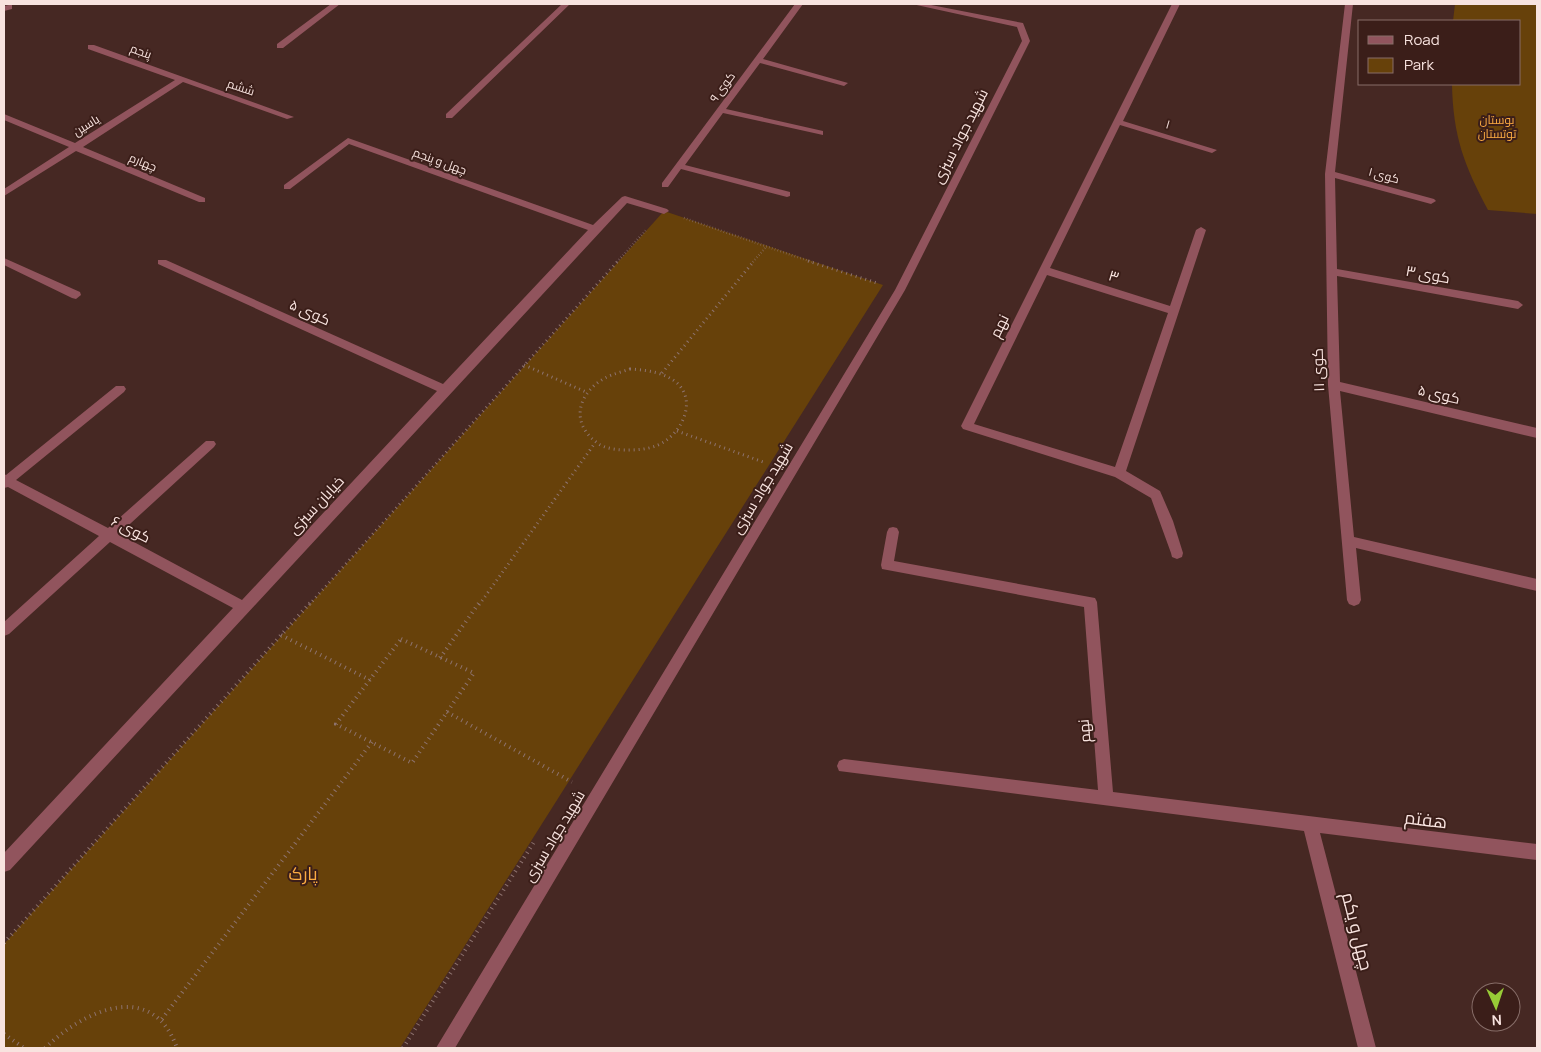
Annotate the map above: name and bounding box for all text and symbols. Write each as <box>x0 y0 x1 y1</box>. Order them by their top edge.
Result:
legend <box>1358 20 1521 85</box>
text: Road <box>1404 29 1440 50</box>
street label: پنجم <box>127 39 155 64</box>
text: Park <box>1404 54 1434 75</box>
street label: کوی ۹ <box>705 68 739 106</box>
street label: ششم <box>225 74 257 100</box>
street label: شهید جواد سبزی <box>927 85 993 187</box>
street label: یاسین <box>69 110 103 140</box>
park label: بوستان توتستان <box>1478 111 1517 142</box>
street label: ۱ <box>1164 115 1172 133</box>
street label: چهل و پنجم <box>410 143 469 180</box>
street label: چهارم <box>126 149 160 176</box>
street label: کوی ۱ <box>1367 163 1401 187</box>
street label: کوی ۳ <box>1404 260 1452 288</box>
street label: ۳ <box>1106 264 1122 288</box>
street label: کوی ۵ <box>286 294 334 330</box>
street label: نهم <box>984 311 1014 341</box>
street label: کوی ۱۱ <box>1307 348 1329 392</box>
street label: کوی ۵ <box>1416 379 1462 409</box>
street label: شهید جواد سبزی <box>726 438 798 538</box>
street label: خیابان سبزی <box>283 471 349 539</box>
street label: کوی ۶ <box>108 510 154 548</box>
street label: نهم <box>1073 718 1095 744</box>
street label: شهید جواد سبزی <box>518 786 590 886</box>
street label: هفتم <box>1403 804 1449 835</box>
park label: پارک <box>289 861 318 886</box>
street label: چهل و یکم <box>1336 889 1379 973</box>
north arrow <box>1471 982 1521 1032</box>
text: N <box>1491 1011 1502 1030</box>

